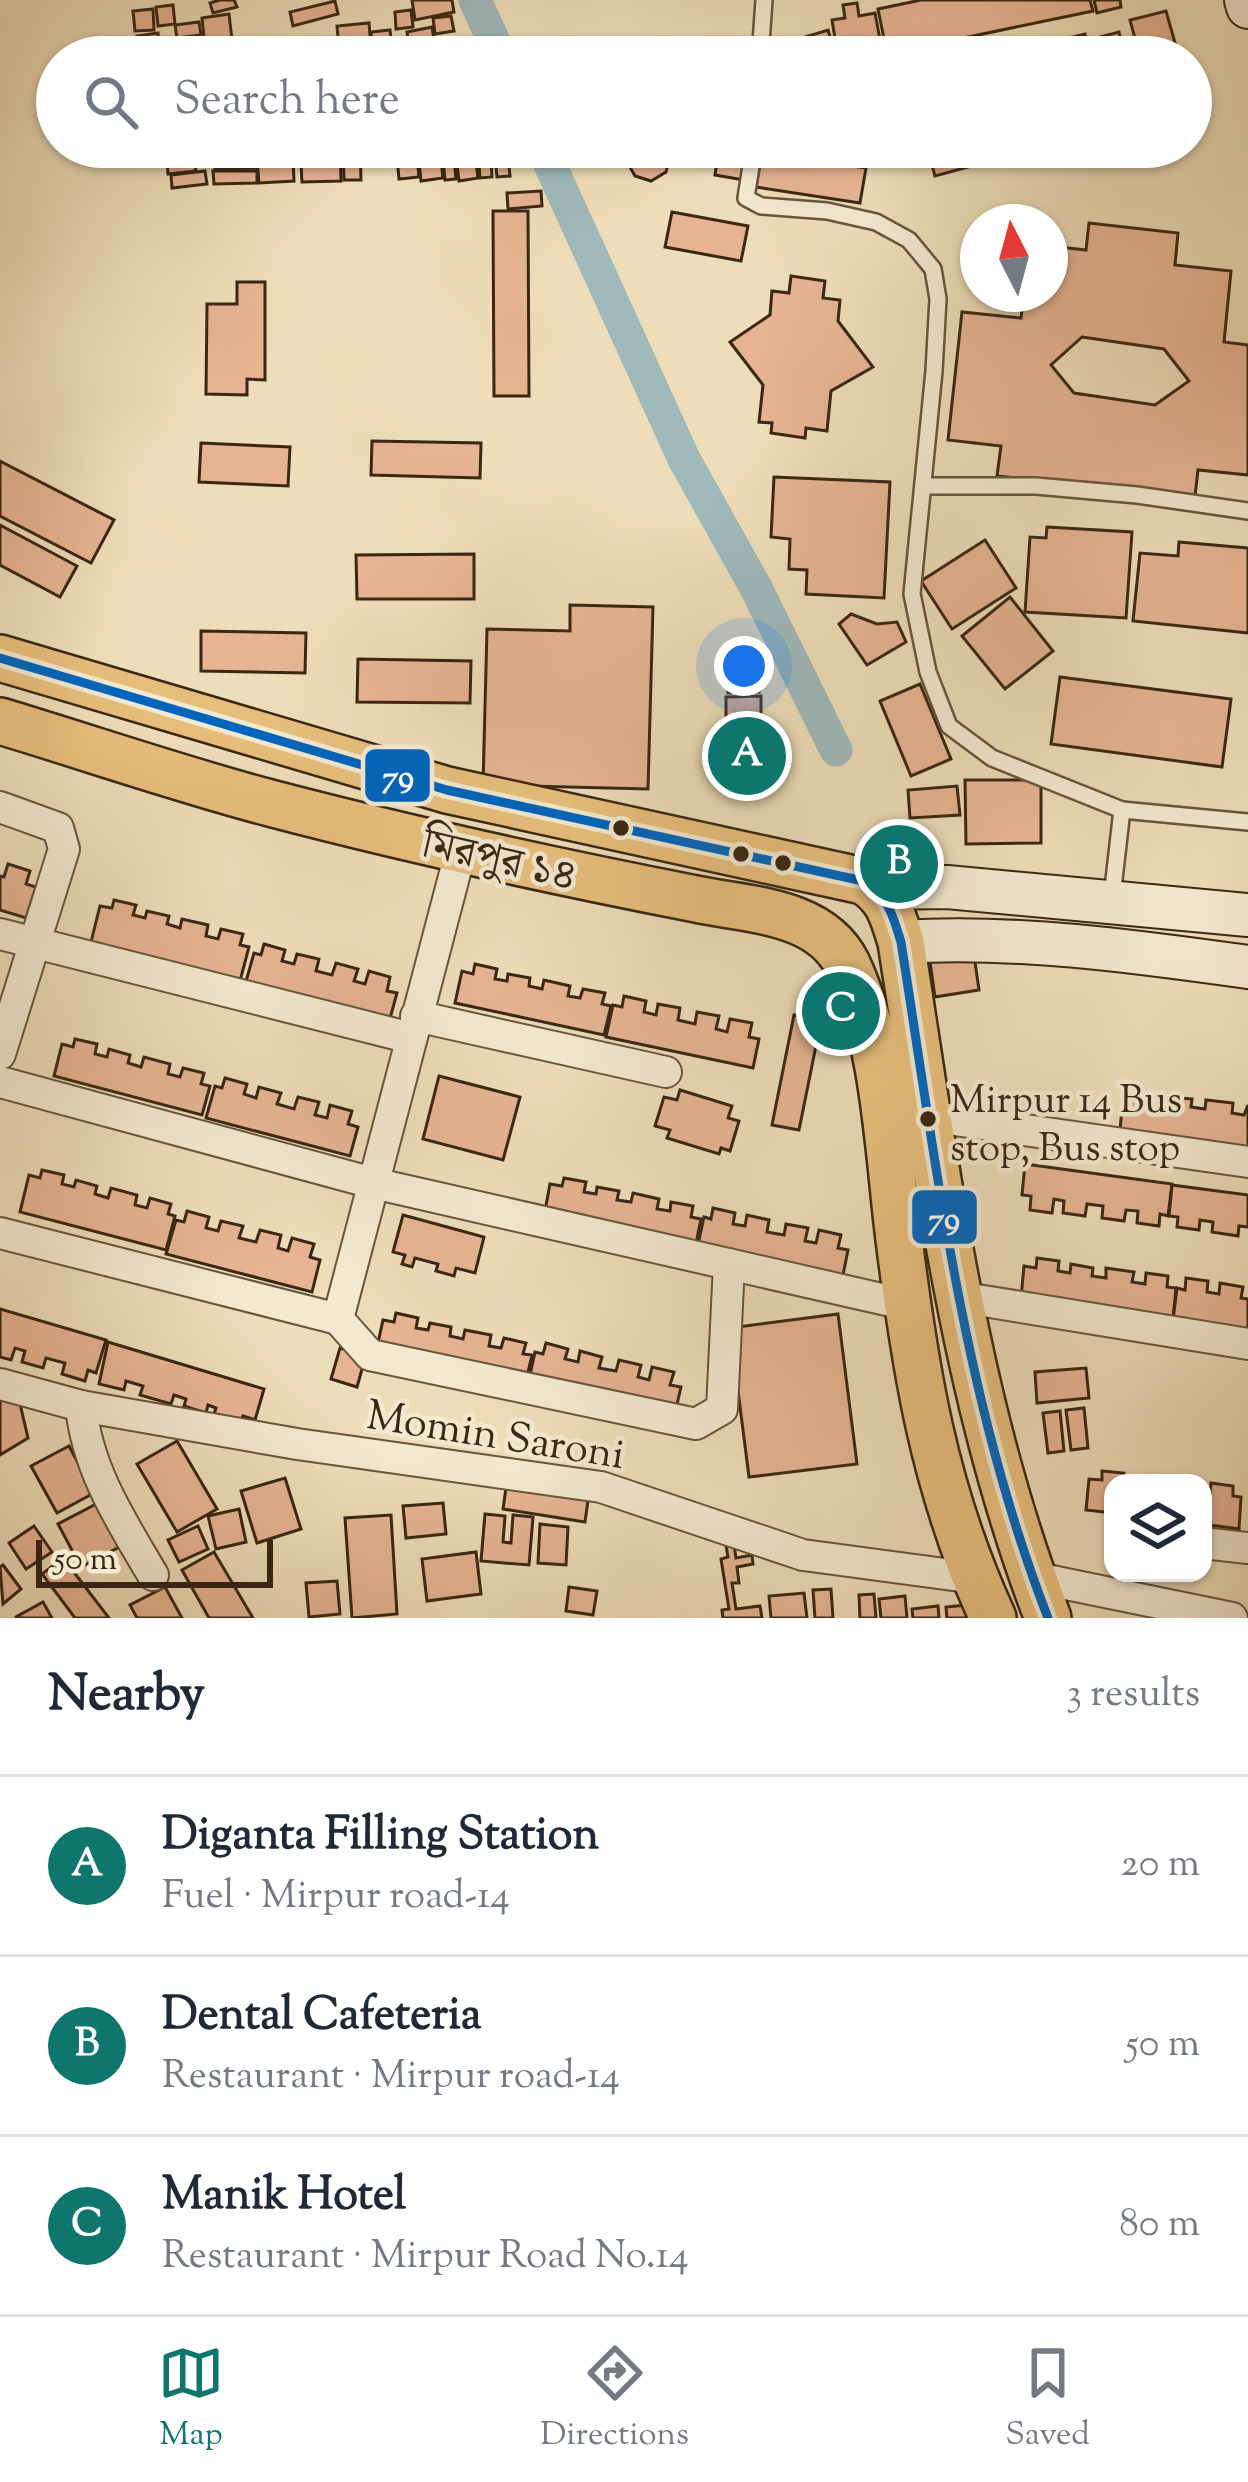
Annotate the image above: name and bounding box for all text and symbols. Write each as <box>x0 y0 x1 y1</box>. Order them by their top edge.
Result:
search box <box>36 36 1212 168</box>
icon: search <box>78 69 144 135</box>
text: Search here <box>174 70 400 135</box>
north arrow <box>960 204 1068 312</box>
your location <box>714 636 774 696</box>
pin: A <box>708 711 786 801</box>
line badge: 79 <box>363 747 432 804</box>
text: 79 <box>382 755 414 803</box>
street label: মিরপুর ১৪ <box>414 816 582 910</box>
unlabelled marker <box>610 817 632 839</box>
pin: B <box>860 819 938 909</box>
unlabelled marker <box>730 843 752 865</box>
unlabelled marker <box>772 852 794 874</box>
pin: C <box>802 966 880 1056</box>
place label: Mirpur 14 Bus stop, Bus stop <box>950 1075 1182 1179</box>
marker: Mirpur 14 Bus stop, Bus stop <box>917 1108 939 1130</box>
line badge: 79 <box>910 1188 979 1246</box>
text: 79 <box>928 1197 960 1245</box>
street label: Momin Saroni <box>362 1388 629 1488</box>
map controls <box>1104 1474 1212 1582</box>
button: layers <box>1104 1474 1212 1582</box>
scale bar <box>36 1534 273 1587</box>
text: 50 m <box>54 1537 117 1585</box>
text: Nearby <box>48 1660 205 1733</box>
text: 3 results <box>1066 1668 1200 1724</box>
text: Diganta Filling Station <box>162 1805 599 1870</box>
text: A <box>71 1838 103 1894</box>
text: 20 m <box>1121 1838 1200 1894</box>
text: Fuel · Mirpur road-14 <box>162 1870 510 1926</box>
text: Dental Cafeteria <box>162 1985 482 2050</box>
text: B <box>75 2018 99 2074</box>
text: 50 m <box>1125 2018 1200 2074</box>
text: Restaurant · Mirpur road-14 <box>162 2050 620 2106</box>
text: Manik Hotel <box>162 2165 406 2230</box>
text: C <box>71 2198 103 2254</box>
text: 80 m <box>1119 2198 1200 2254</box>
text: Restaurant · Mirpur Road No.14 <box>162 2230 689 2286</box>
tab: Map <box>158 2340 224 2460</box>
tab: Directions <box>540 2340 689 2460</box>
tab: Saved <box>1005 2340 1090 2460</box>

